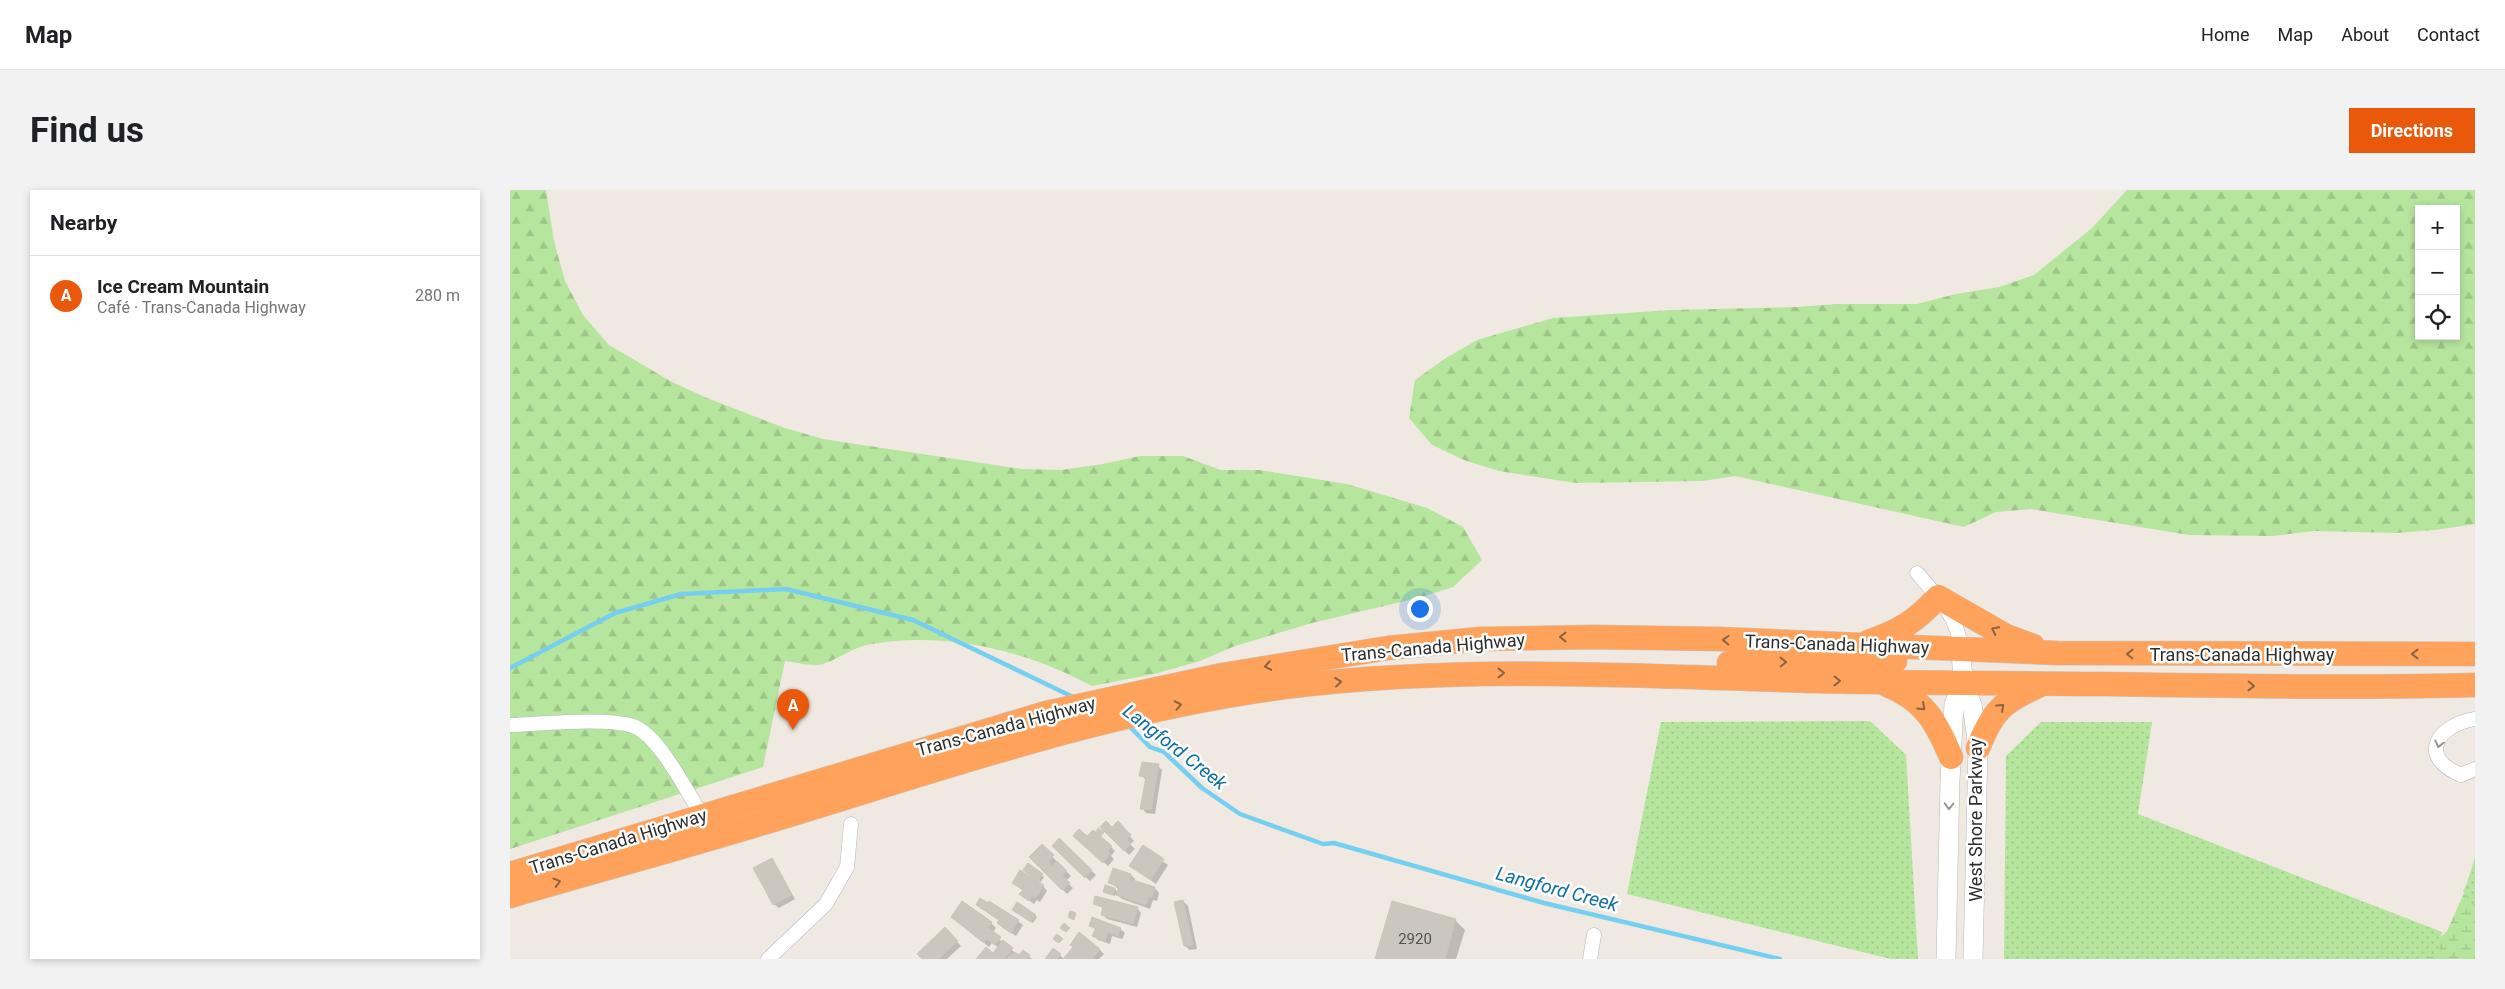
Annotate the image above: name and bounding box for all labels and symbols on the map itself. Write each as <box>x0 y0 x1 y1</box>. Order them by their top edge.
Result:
your location <box>1407 596 1433 622</box>
one-way arrow <box>1991 626 2000 636</box>
street label: Trans-Canada Highway <box>1340 628 1526 665</box>
street label: Trans-Canada Highway <box>1744 630 1930 658</box>
one-way arrow <box>1559 632 1567 642</box>
one-way arrow <box>1721 634 1729 645</box>
street label: Trans-Canada Highway <box>2150 644 2335 665</box>
one-way arrow <box>2126 649 2134 659</box>
one-way arrow <box>2411 649 2419 659</box>
one-way arrow <box>1779 657 1787 668</box>
one-way arrow <box>1263 661 1272 671</box>
one-way arrow <box>1497 668 1505 678</box>
one-way arrow <box>1833 676 1841 687</box>
one-way arrow <box>1335 677 1343 688</box>
one-way arrow <box>2247 681 2255 691</box>
pin: A <box>777 689 809 730</box>
street label: Trans-Canada Highway <box>914 692 1098 760</box>
water label: Langford Creek <box>1118 699 1232 795</box>
one-way arrow <box>1173 700 1182 711</box>
one-way arrow <box>1916 701 1925 710</box>
one-way arrow <box>1996 704 2005 713</box>
street label: West Shore Parkway <box>1965 738 1986 902</box>
one-way arrow <box>2434 740 2445 749</box>
one-way arrow <box>1944 802 1954 810</box>
street label: Trans-Canada Highway <box>527 804 710 878</box>
water label: Langford Creek <box>1493 862 1621 917</box>
one-way arrow <box>552 878 560 888</box>
house number: 2920 <box>1398 930 1432 948</box>

